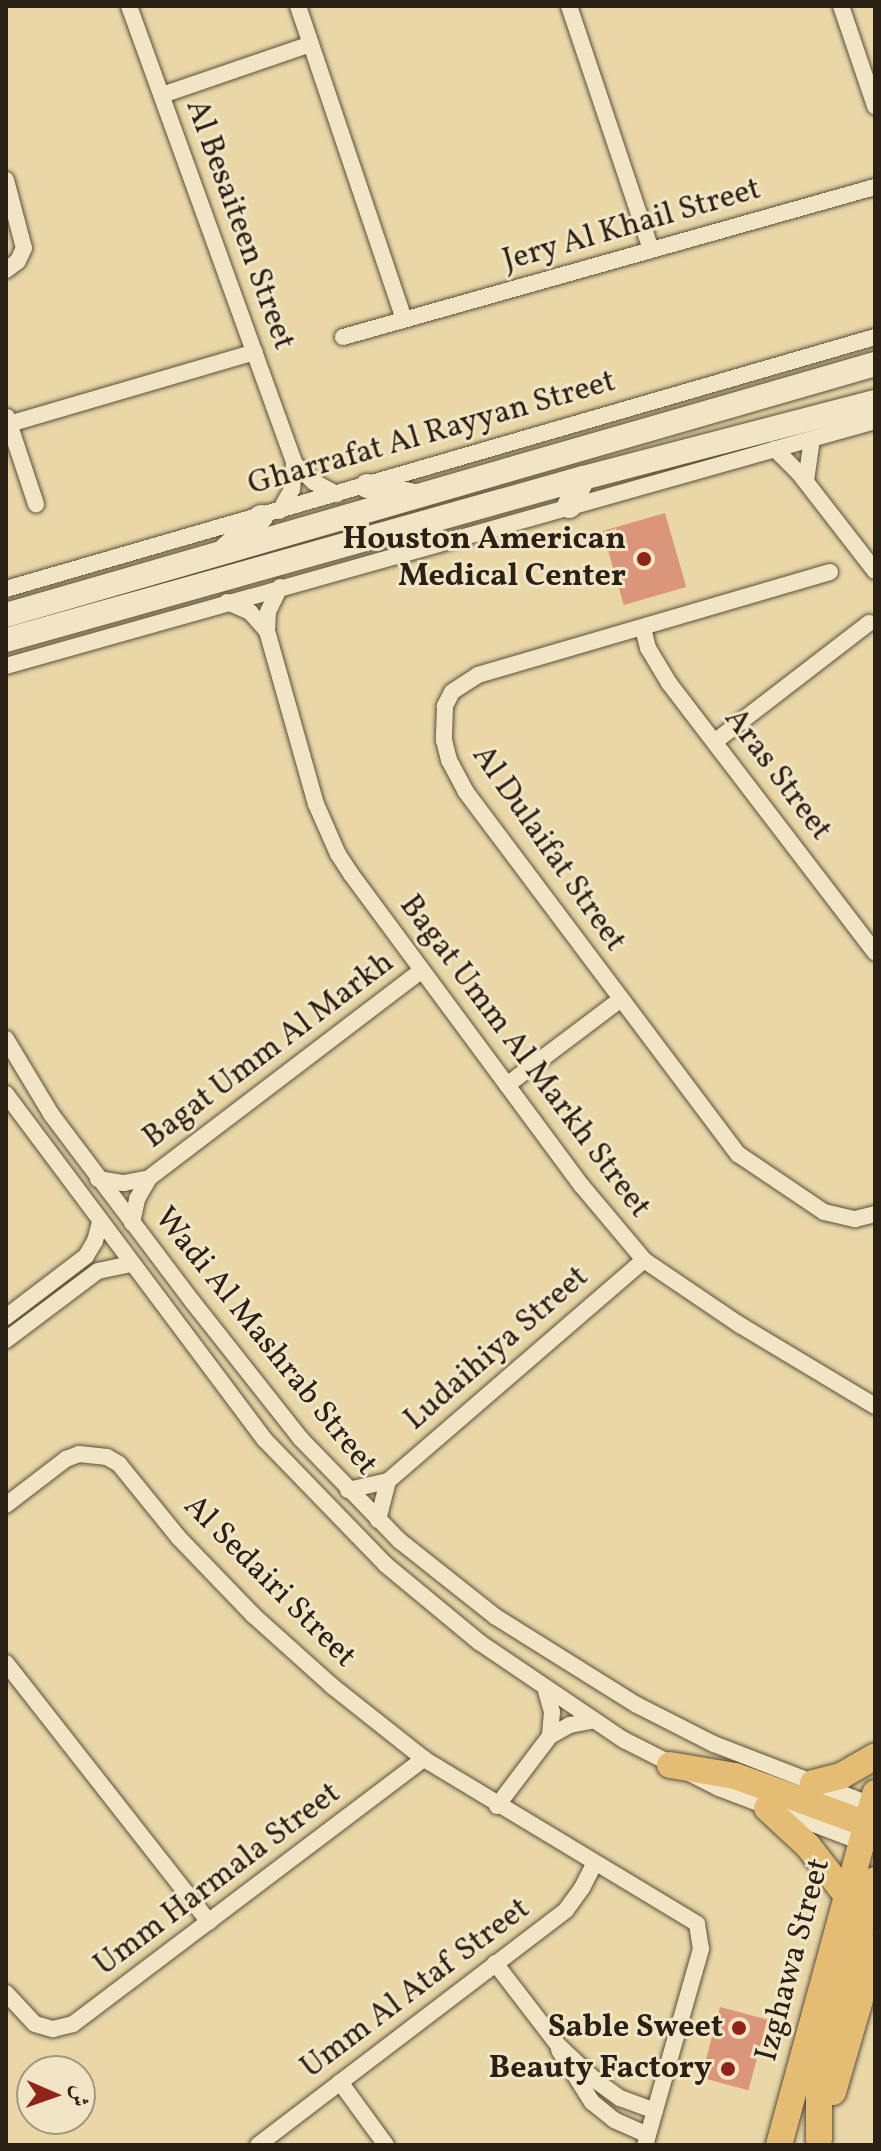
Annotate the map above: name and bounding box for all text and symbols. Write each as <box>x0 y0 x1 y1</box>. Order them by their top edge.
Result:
street label: Al Besaiteen Street <box>176 95 302 355</box>
street label: Jery Al Khail Street <box>498 171 766 281</box>
street label: Gharrafat Al Rayyan Street <box>244 363 620 505</box>
place label: Houston American Medical Center <box>342 522 626 597</box>
marker: Houston American Medical Center <box>633 548 655 570</box>
street label: Aras Street <box>715 701 839 849</box>
street label: Al Dulaifat Street <box>463 738 633 960</box>
street label: Bagat Umm Al Markh Street <box>390 888 658 1226</box>
street label: Bagat Umm Al Markh <box>136 944 402 1158</box>
street label: Wadi Al Mashrab Street <box>145 1200 385 1484</box>
street label: Ludaihiya Street <box>397 1258 597 1440</box>
street label: Al Sedairi Street <box>175 1488 363 1676</box>
street label: Umm Harmala Street <box>87 1775 349 1985</box>
street label: Izghawa Street <box>748 1854 840 2066</box>
street label: Umm Al Ataf Street <box>295 1891 537 2087</box>
place label: Sable Sweet <box>548 2009 723 2047</box>
marker: Sable Sweet <box>730 2019 748 2037</box>
place label: Beauty Factory <box>488 2050 712 2088</box>
north arrow <box>16 2055 96 2135</box>
marker: Beauty Factory <box>719 2060 737 2078</box>
text: ش <box>63 2084 94 2107</box>

